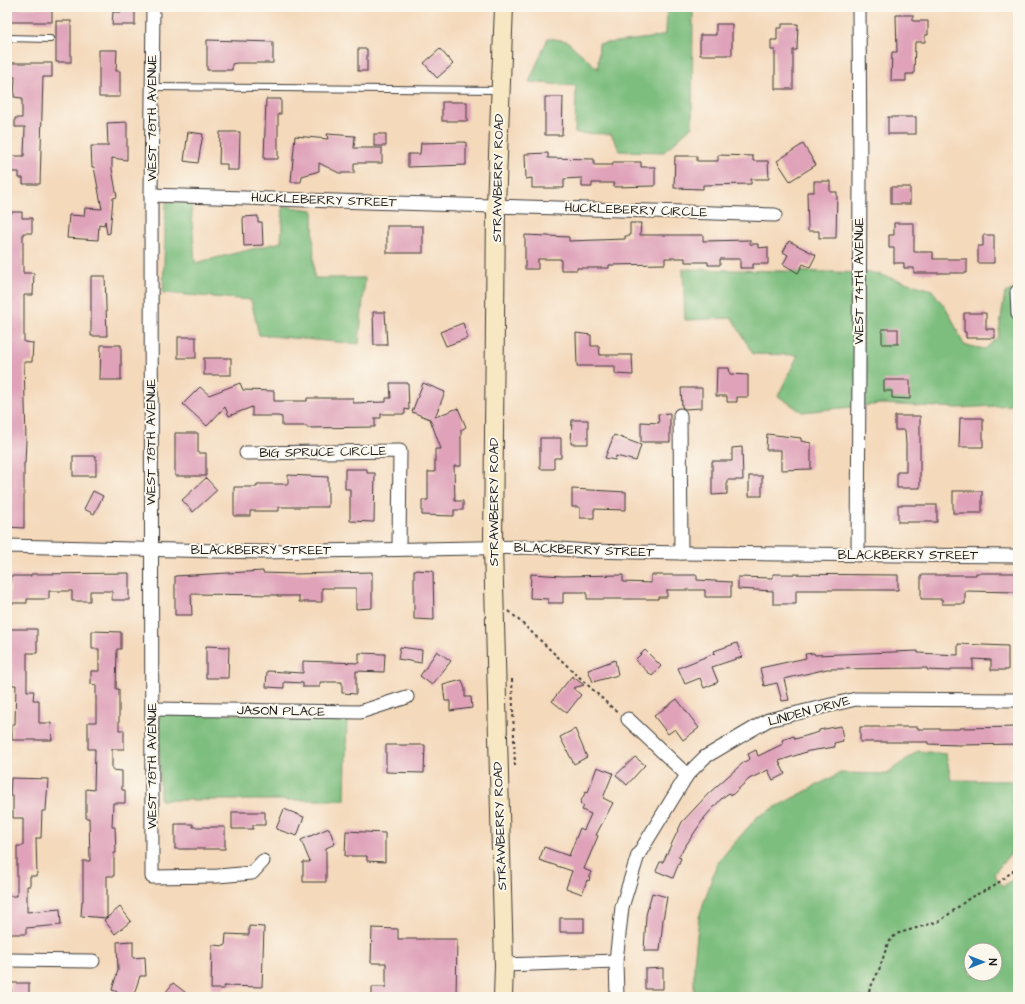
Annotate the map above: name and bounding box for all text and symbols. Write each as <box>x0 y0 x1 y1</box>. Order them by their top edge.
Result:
street label: WEST 78TH AVENUE <box>143 54 161 181</box>
street label: STRAWBERRY ROAD <box>488 113 508 242</box>
street label: HUCKLEBERRY STREET <box>251 188 398 212</box>
street label: HUCKLEBERRY CIRCLE <box>564 199 708 221</box>
street label: WEST 74TH AVENUE <box>850 217 868 344</box>
street label: WEST 78TH AVENUE <box>142 378 160 505</box>
street label: STRAWBERRY ROAD <box>485 437 503 566</box>
street label: BIG SPRUCE CIRCLE <box>259 442 387 462</box>
street label: BLACKBERRY STREET <box>513 539 655 561</box>
street label: BLACKBERRY STREET <box>191 541 332 559</box>
street label: BLACKBERRY STREET <box>838 546 979 564</box>
street label: LINDEN DRIVE <box>766 691 852 731</box>
street label: JASON PLACE <box>237 701 326 721</box>
street label: WEST 78TH AVENUE <box>143 702 161 829</box>
street label: STRAWBERRY ROAD <box>489 761 511 891</box>
north arrow <box>963 942 1003 982</box>
text: N <box>985 959 1000 966</box>

